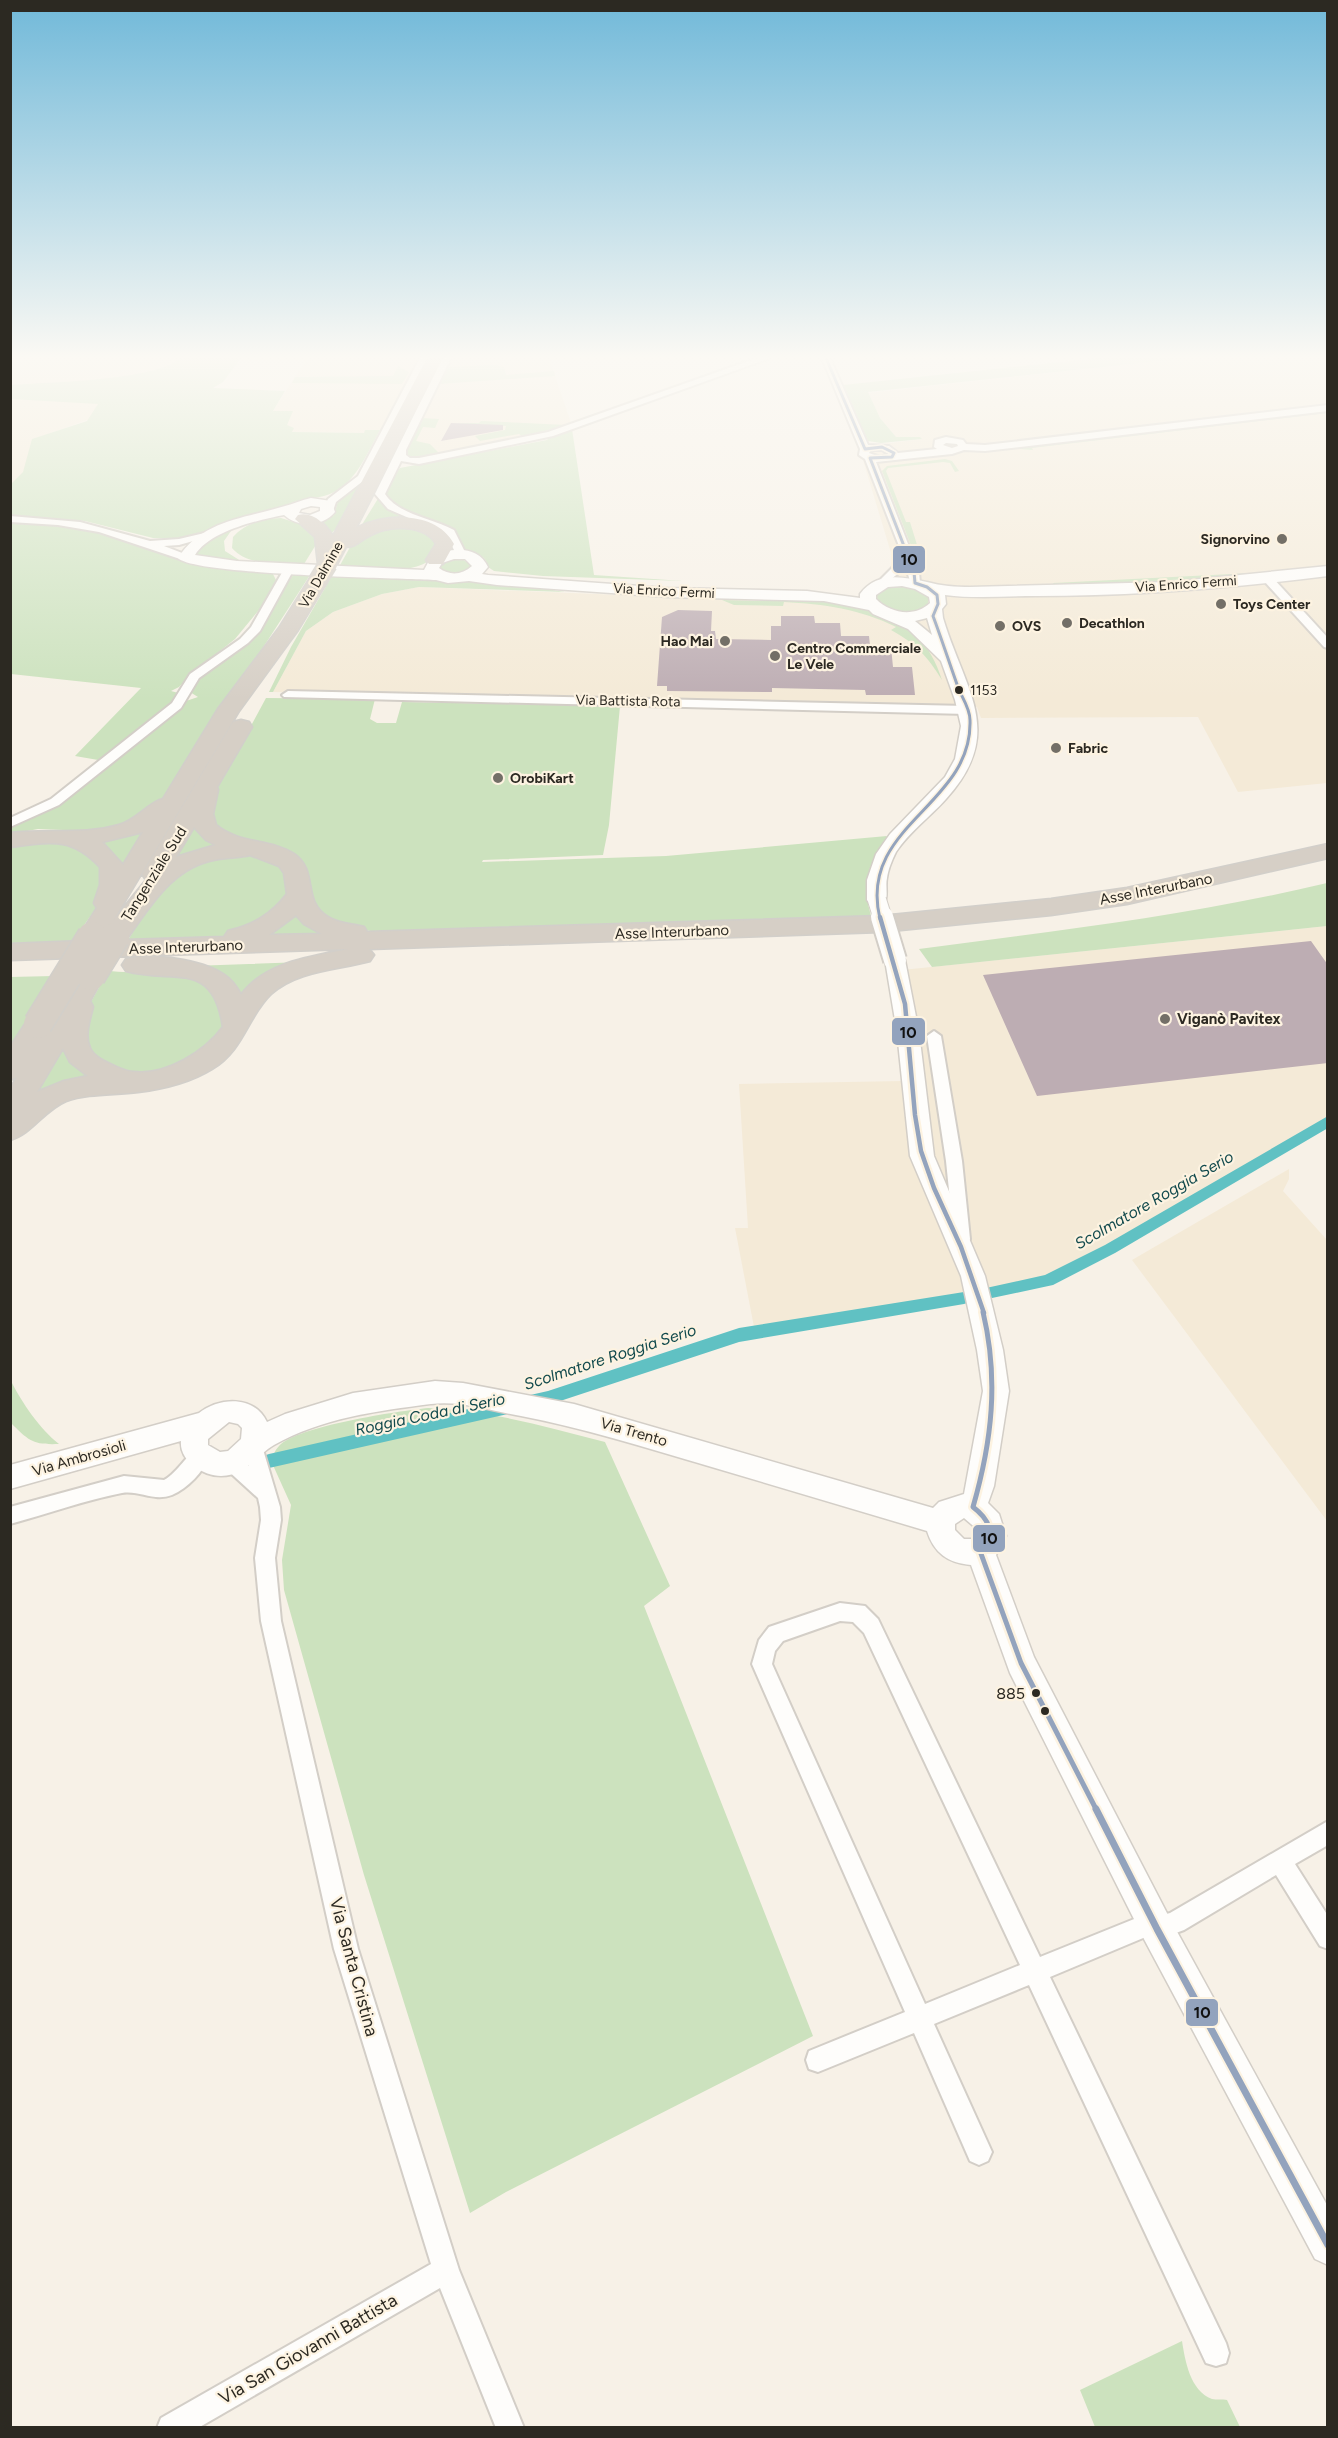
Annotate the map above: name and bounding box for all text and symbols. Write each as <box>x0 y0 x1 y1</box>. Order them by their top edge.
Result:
place label: Signorvino <box>1200 531 1270 548</box>
marker: Signorvino <box>1275 532 1289 546</box>
street label: Via Dalmine <box>295 538 347 611</box>
line badge: 10 <box>892 545 926 574</box>
text: 10 <box>900 550 918 569</box>
street label: Via Enrico Fermi <box>1135 572 1237 596</box>
street label: Via Enrico Fermi <box>613 580 715 602</box>
place label: Toys Center <box>1233 596 1311 613</box>
marker: Toys Center <box>1214 597 1228 611</box>
place label: Decathlon <box>1079 615 1145 632</box>
marker: Decathlon <box>1060 616 1074 630</box>
place label: OVS <box>1012 618 1041 635</box>
marker: OVS <box>993 619 1007 633</box>
place label: Hao Mai <box>660 633 713 650</box>
marker: Hao Mai <box>718 634 732 648</box>
place label: Centro Commerciale Le Vele <box>787 640 921 673</box>
marker: Centro Commerciale Le Vele <box>768 649 782 663</box>
place label: 1153 <box>970 682 997 699</box>
marker: 1153 <box>953 684 965 696</box>
street label: Via Battista Rota <box>575 692 681 710</box>
place label: Fabric <box>1068 740 1108 757</box>
marker: Fabric <box>1049 741 1063 755</box>
place label: OrobiKart <box>510 770 574 787</box>
marker: OrobiKart <box>491 771 505 785</box>
street label: Tangenziale Sud <box>118 823 190 925</box>
street label: Asse Interurbano <box>1098 869 1214 909</box>
street label: Asse Interurbano <box>615 921 730 943</box>
street label: Asse Interurbano <box>129 936 244 958</box>
place label: Viganò Pavitex <box>1177 1010 1281 1028</box>
marker: Viganò Pavitex <box>1158 1012 1172 1026</box>
line badge: 10 <box>891 1017 926 1046</box>
text: 10 <box>899 1023 917 1042</box>
water label: Scolmatore Roggia Serio <box>1071 1147 1237 1253</box>
water label: Scolmatore Roggia Serio <box>521 1320 699 1394</box>
water label: Roggia Coda di Serio <box>353 1389 507 1439</box>
street label: Via Trento <box>598 1414 670 1450</box>
street label: Via Ambrosioli <box>30 1436 128 1480</box>
line badge: 10 <box>972 1524 1006 1553</box>
text: 10 <box>980 1529 998 1548</box>
place label: 885 <box>996 1684 1025 1703</box>
marker: 885 <box>1030 1687 1042 1699</box>
unlabelled marker <box>1039 1705 1051 1717</box>
street label: Via Santa Cristina <box>325 1895 383 2039</box>
line badge: 10 <box>1185 1998 1219 2027</box>
text: 10 <box>1193 2003 1211 2022</box>
street label: Via San Giovanni Battista <box>215 2289 401 2409</box>

